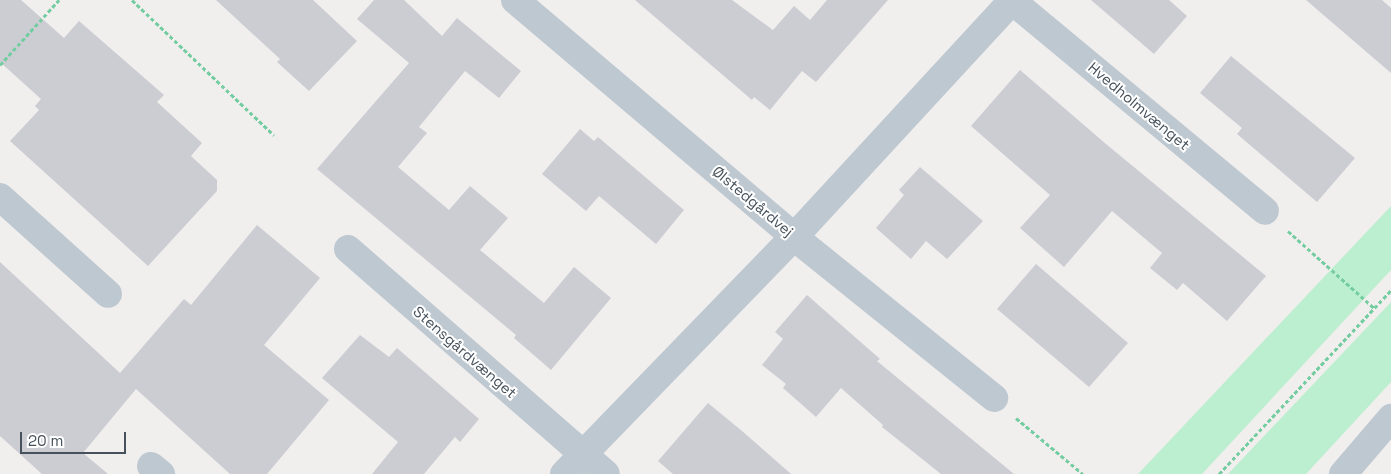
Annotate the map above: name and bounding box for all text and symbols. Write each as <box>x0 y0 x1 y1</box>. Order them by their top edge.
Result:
street label: Hvedholmvænget <box>1085 58 1193 154</box>
street label: Ølstedgårdvej <box>709 162 797 240</box>
street label: Stensgårdvænget <box>410 302 520 402</box>
scale bar <box>22 422 129 454</box>
text: 20 m <box>28 431 63 450</box>

